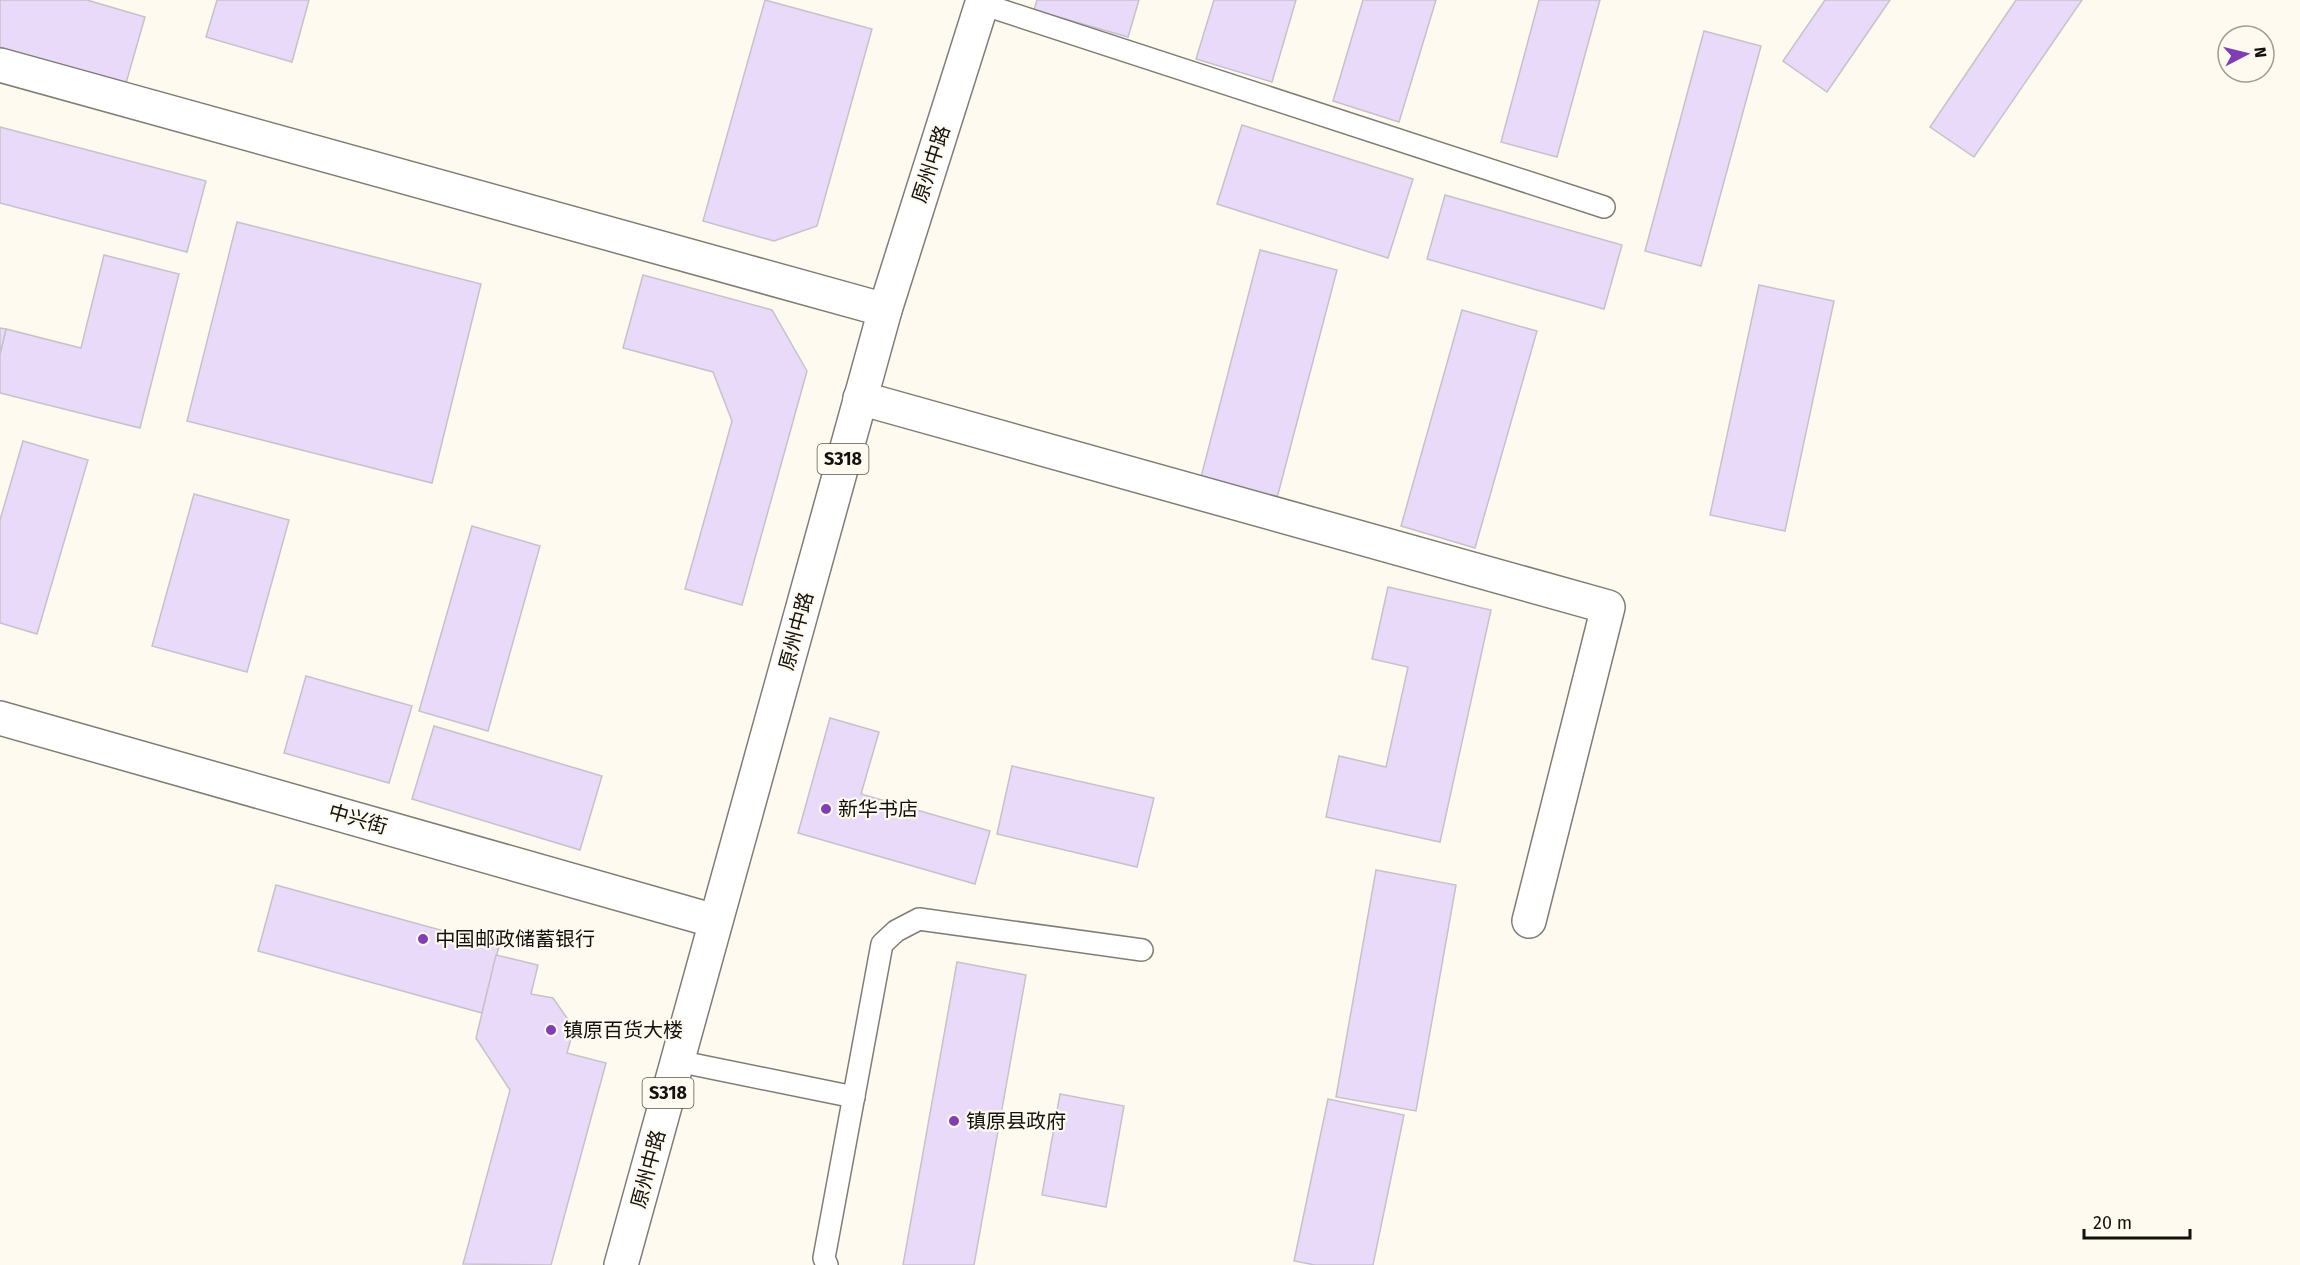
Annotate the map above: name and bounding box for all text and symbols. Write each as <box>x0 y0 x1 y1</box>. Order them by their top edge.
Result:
north arrow <box>2216 24 2276 84</box>
text: N <box>2250 46 2270 59</box>
street label: 原州中路 <box>907 122 955 206</box>
road number: S318 <box>818 444 868 474</box>
street label: 原州中路 <box>774 589 818 673</box>
place label: 新华书店 <box>838 797 918 821</box>
street label: 中兴街 <box>326 799 390 839</box>
marker: 新华书店 <box>819 802 833 816</box>
place label: 中国邮政储蓄银行 <box>435 927 595 951</box>
marker: 中国邮政储蓄银行 <box>416 932 430 946</box>
place label: 镇原百货大楼 <box>563 1018 683 1042</box>
marker: 镇原百货大楼 <box>544 1023 558 1037</box>
road number: S318 <box>642 1078 694 1108</box>
place label: 镇原县政府 <box>966 1109 1066 1133</box>
marker: 镇原县政府 <box>947 1114 961 1128</box>
street label: 原州中路 <box>626 1127 670 1211</box>
scale bar <box>2084 1202 2190 1240</box>
text: 20 m <box>2093 1212 2132 1234</box>

